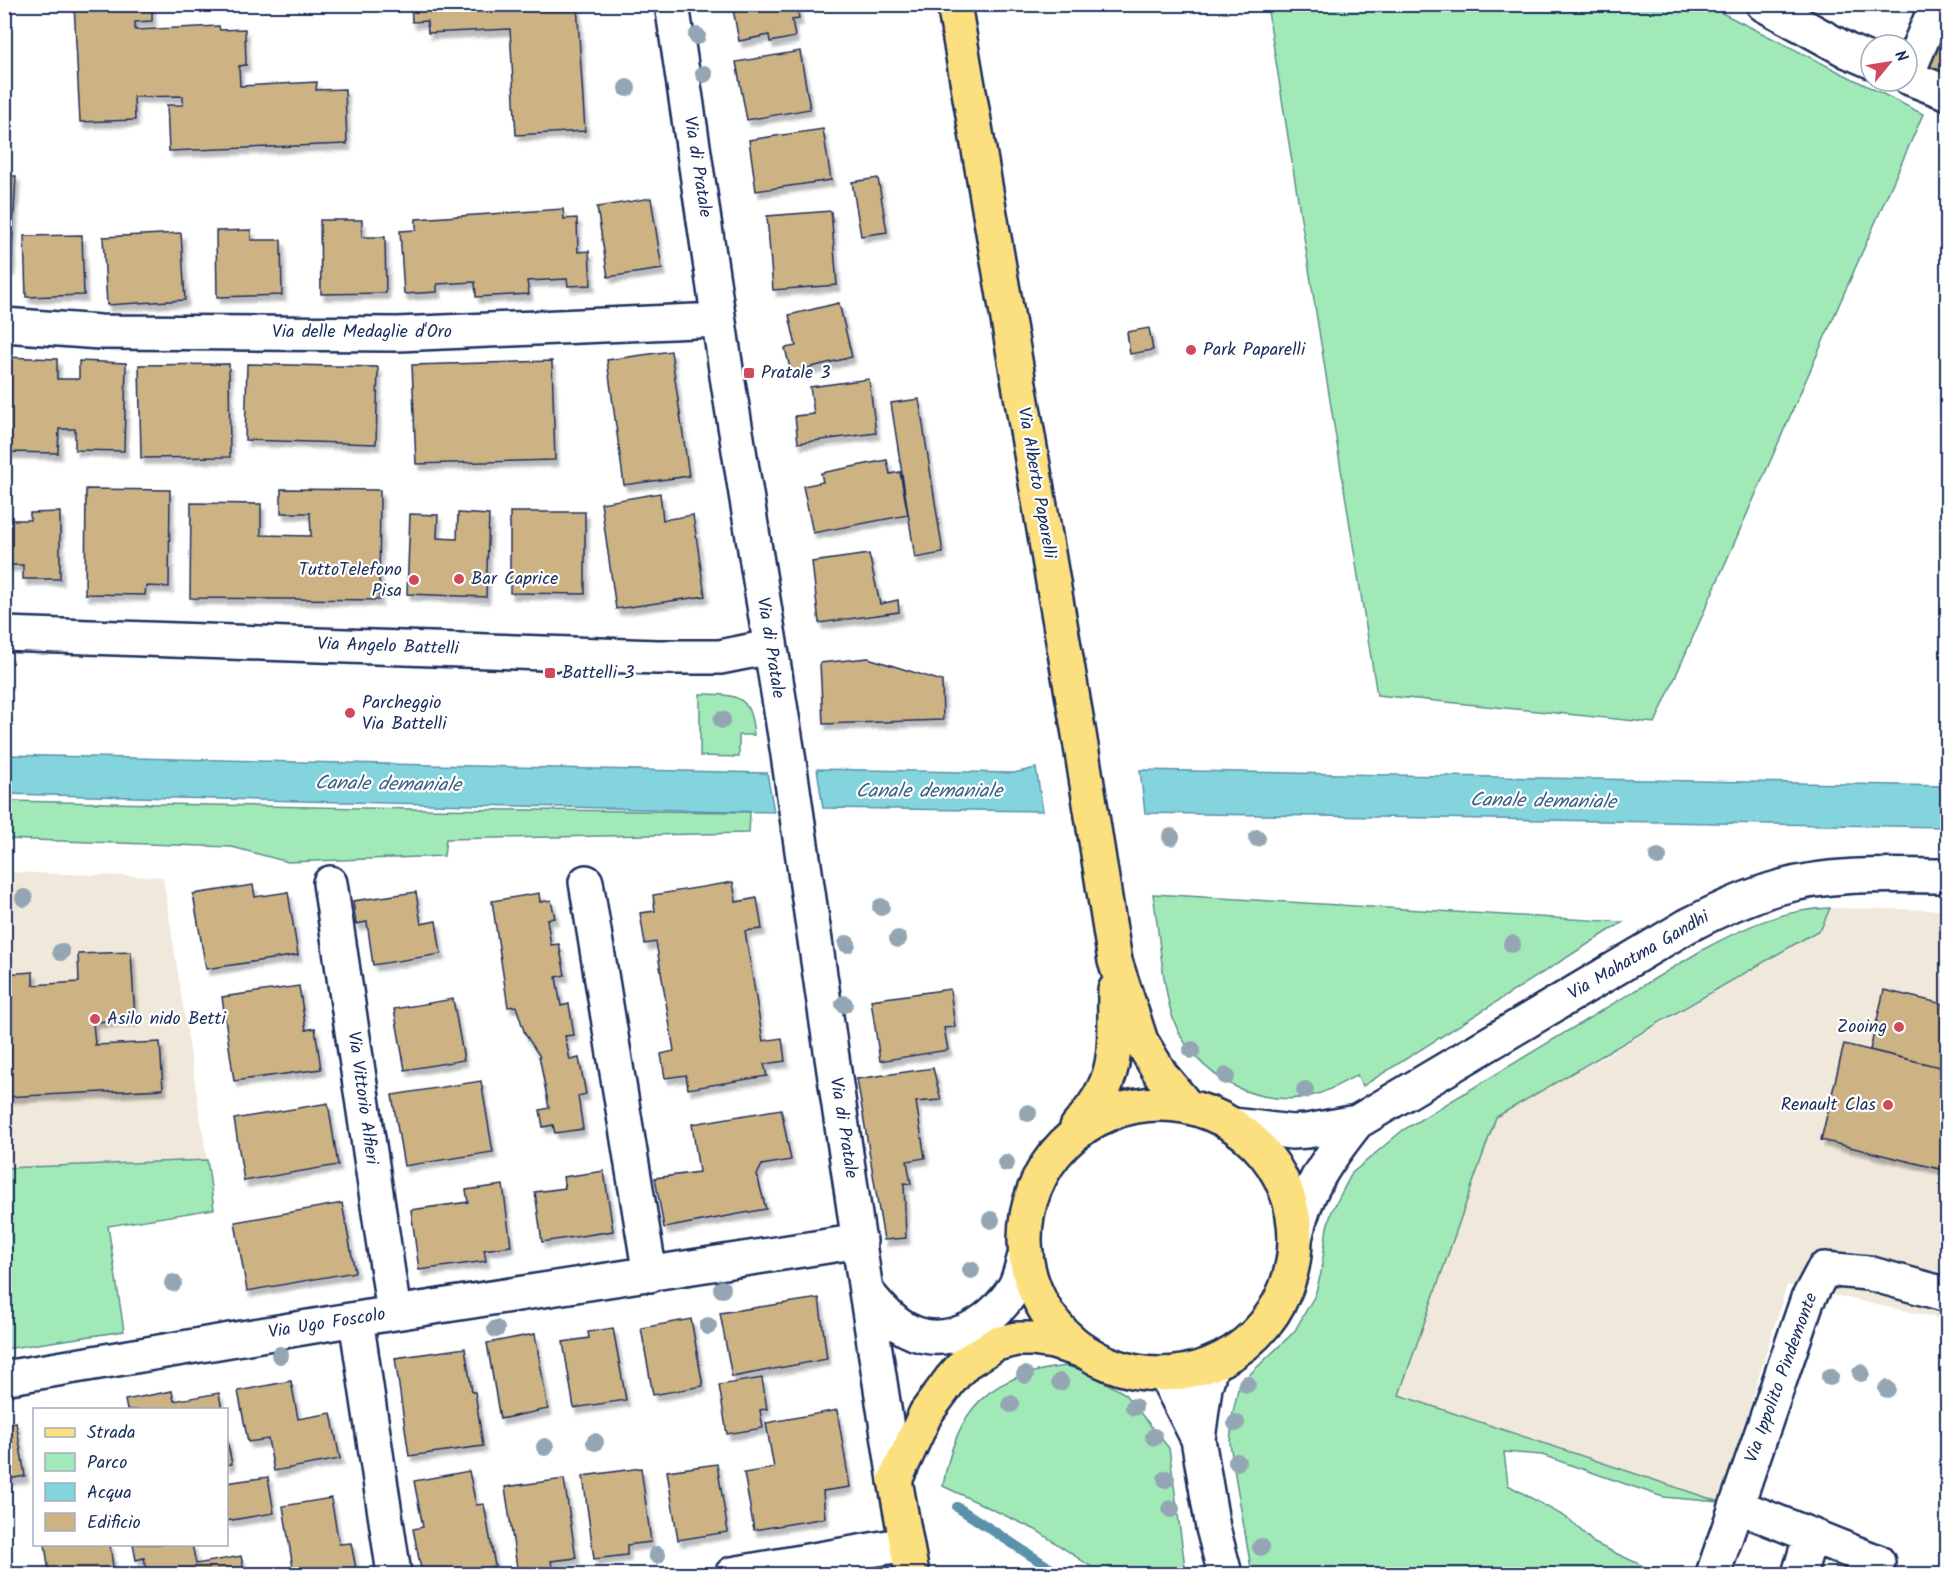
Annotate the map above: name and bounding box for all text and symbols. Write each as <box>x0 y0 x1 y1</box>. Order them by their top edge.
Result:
north arrow <box>1859 33 1919 93</box>
text: N <box>1887 46 1914 67</box>
street label: Via di Pratale <box>675 114 719 220</box>
street label: Via delle Medaglie d'Oro <box>272 318 452 347</box>
place label: Park Paparelli <box>1203 336 1306 365</box>
marker: Park Paparelli <box>1184 343 1198 357</box>
place label: Pratale 3 <box>761 359 831 388</box>
marker: Pratale 3 <box>742 366 756 380</box>
street label: Via Alberto Paparelli <box>1008 405 1064 562</box>
place label: TuttoTelefono Pisa <box>299 556 402 606</box>
place label: Bar Caprice <box>471 565 558 594</box>
marker: Bar Caprice <box>452 572 466 586</box>
marker: TuttoTelefono Pisa <box>407 573 421 587</box>
street label: Via di Pratale <box>748 595 792 701</box>
street label: Via Angelo Battelli <box>317 630 460 664</box>
place label: Battelli 3 <box>562 659 635 688</box>
marker: Battelli 3 <box>543 666 557 680</box>
place label: Parcheggio Via Battelli <box>362 689 447 739</box>
marker: Parcheggio Via Battelli <box>343 706 357 720</box>
water label: Canale demaniale <box>315 768 463 802</box>
water label: Canale demaniale <box>856 776 1004 808</box>
water label: Canale demaniale <box>1470 785 1618 819</box>
street label: Via Mahatma Gandhi <box>1563 903 1716 1008</box>
place label: Asilo nido Betti <box>107 1005 226 1034</box>
marker: Asilo nido Betti <box>88 1012 102 1026</box>
place label: Zooing <box>1837 1013 1887 1042</box>
marker: Zooing <box>1892 1020 1906 1034</box>
street label: Via Vittorio Alfieri <box>338 1029 386 1167</box>
street label: Via di Pratale <box>821 1075 865 1181</box>
place label: Renault Clas <box>1781 1091 1876 1120</box>
marker: Renault Clas <box>1881 1098 1895 1112</box>
street label: Via Ippolito Pindemonte <box>1738 1289 1826 1467</box>
street label: Via Ugo Foscolo <box>266 1300 388 1348</box>
legend <box>33 1408 228 1546</box>
text: Strada <box>87 1419 135 1448</box>
text: Parco <box>87 1449 127 1478</box>
text: Acqua <box>87 1479 132 1508</box>
text: Edificio <box>87 1509 141 1538</box>

